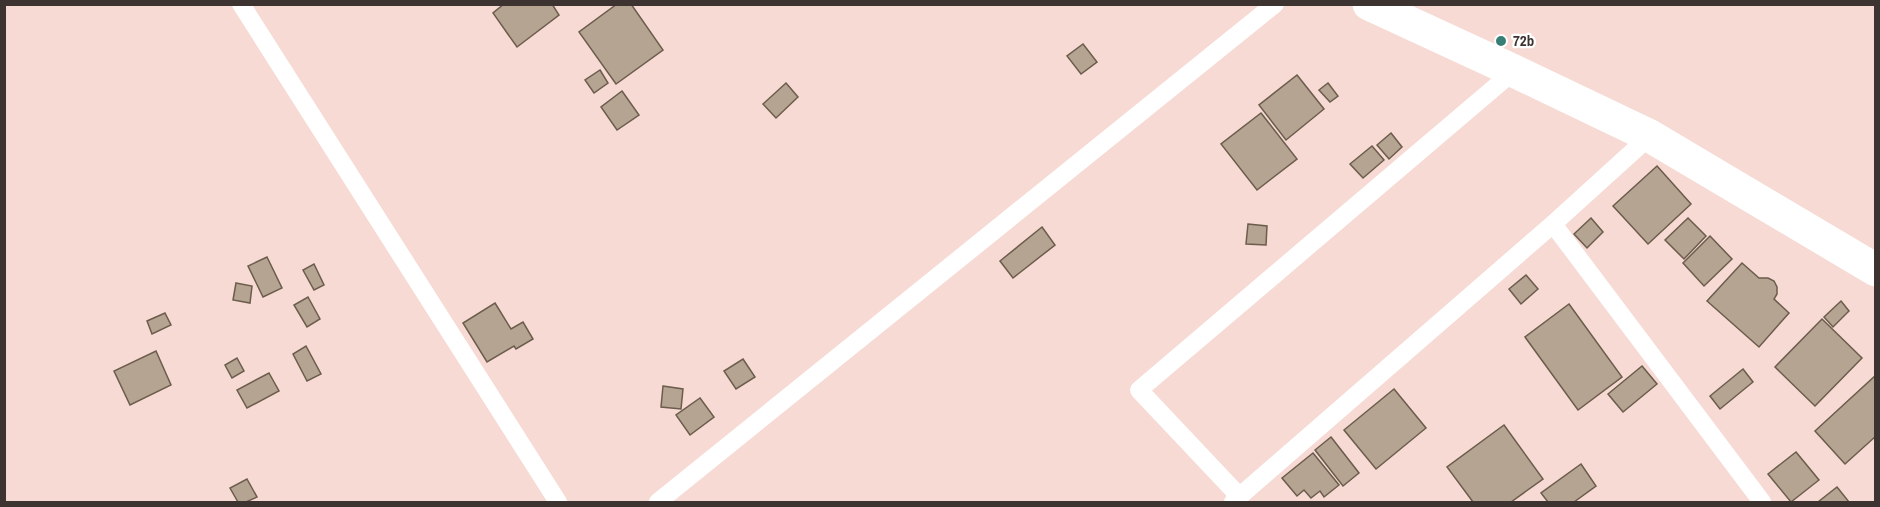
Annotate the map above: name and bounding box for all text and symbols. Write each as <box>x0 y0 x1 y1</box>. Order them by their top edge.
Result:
place label: 72b <box>1513 30 1534 51</box>
marker: 72b <box>1494 34 1508 48</box>

